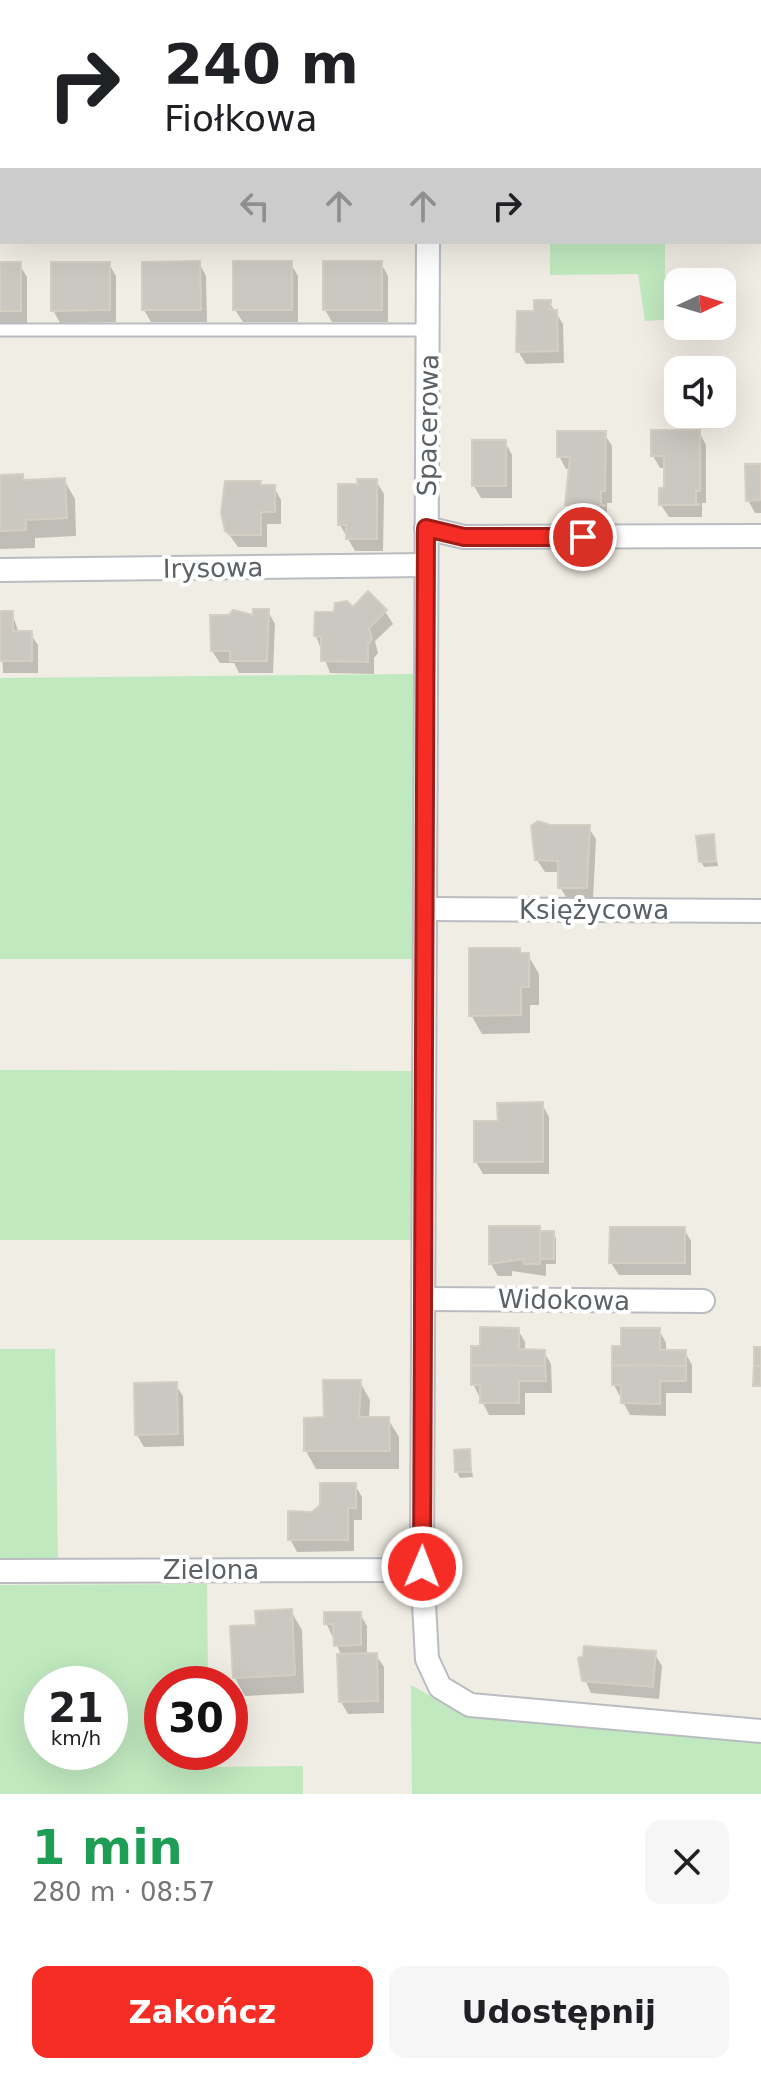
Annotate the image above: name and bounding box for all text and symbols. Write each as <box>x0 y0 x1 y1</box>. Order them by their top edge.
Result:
text: 240 m <box>164 31 359 96</box>
icon: right <box>32 32 136 136</box>
text: Fiołkowa <box>164 98 317 139</box>
icon: left <box>233 184 277 228</box>
icon: ahead <box>317 184 361 228</box>
icon: ahead <box>401 184 445 228</box>
icon: right <box>485 184 529 228</box>
north arrow <box>664 268 736 340</box>
map controls <box>664 268 736 428</box>
street label: Spacerowa <box>412 354 444 496</box>
button: sound <box>664 356 736 428</box>
pin <box>549 503 617 571</box>
icon: arrive <box>561 515 605 559</box>
street label: Irysowa <box>163 552 263 584</box>
street label: Księżycowa <box>519 895 669 925</box>
street label: Widokowa <box>498 1284 630 1316</box>
position arrow <box>380 1525 464 1609</box>
street label: Zielona <box>163 1555 259 1585</box>
speed limit sign: 30 <box>144 1666 248 1770</box>
text: 21 <box>48 1685 104 1731</box>
text: km/h <box>51 1726 101 1750</box>
text: 1 min <box>32 1819 183 1875</box>
button: close <box>645 1820 729 1904</box>
text: 280 m · 08:57 <box>32 1877 215 1907</box>
button: Zakończ <box>32 1966 373 2058</box>
button: Udostępnij <box>389 1966 729 2058</box>

